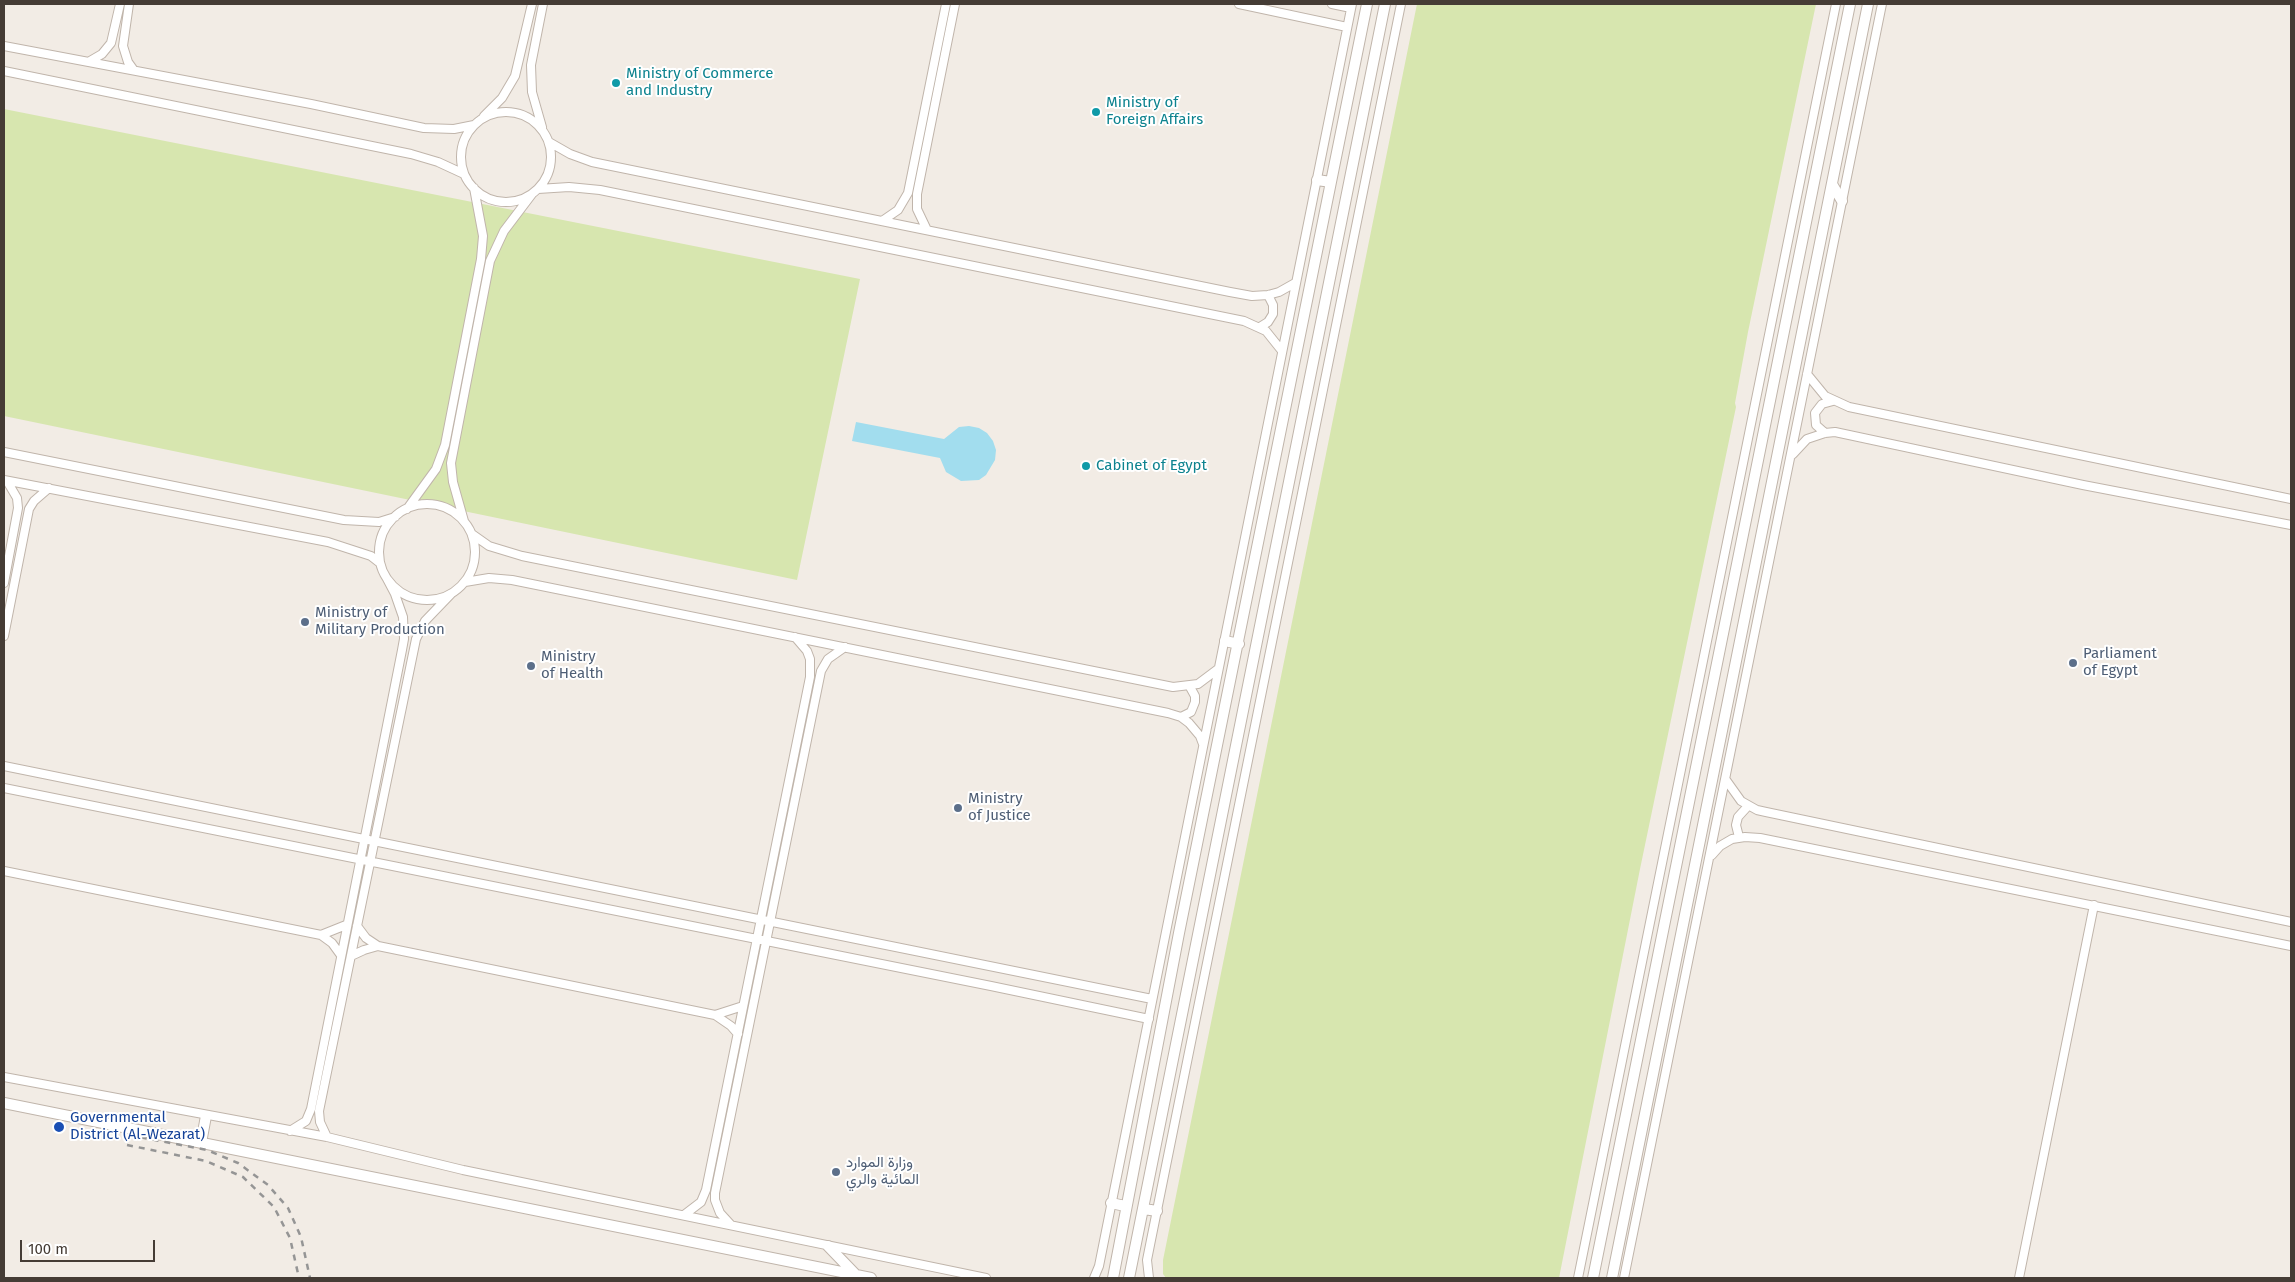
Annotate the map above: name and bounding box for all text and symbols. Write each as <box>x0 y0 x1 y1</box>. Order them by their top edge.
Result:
place label: Ministry of Commerce and Industry <box>626 65 773 100</box>
marker: Ministry of Commerce and Industry <box>610 77 622 89</box>
place label: Ministry of Foreign Affairs <box>1106 94 1203 129</box>
marker: Ministry of Foreign Affairs <box>1090 106 1102 118</box>
place label: Cabinet of Egypt <box>1096 457 1207 475</box>
marker: Cabinet of Egypt <box>1080 460 1092 472</box>
place label: Ministry of Military Production <box>315 604 445 639</box>
marker: Ministry of Military Production <box>299 616 311 628</box>
place label: Parliament of Egypt <box>2083 645 2157 680</box>
place label: Ministry of Health <box>541 648 604 683</box>
marker: Parliament of Egypt <box>2067 657 2079 669</box>
marker: Ministry of Health <box>525 660 537 672</box>
place label: Ministry of Justice <box>968 790 1031 825</box>
marker: Ministry of Justice <box>952 802 964 814</box>
place label: Governmental District (Al-Wezarat) <box>70 1109 205 1144</box>
marker: Governmental District (Al-Wezarat) <box>52 1120 66 1134</box>
place label: وزارة الموارد المائية والري <box>846 1154 919 1189</box>
marker: وزارة الموارد المائية والري <box>830 1166 842 1178</box>
scale bar <box>22 1230 158 1262</box>
text: 100 m <box>28 1240 68 1258</box>

